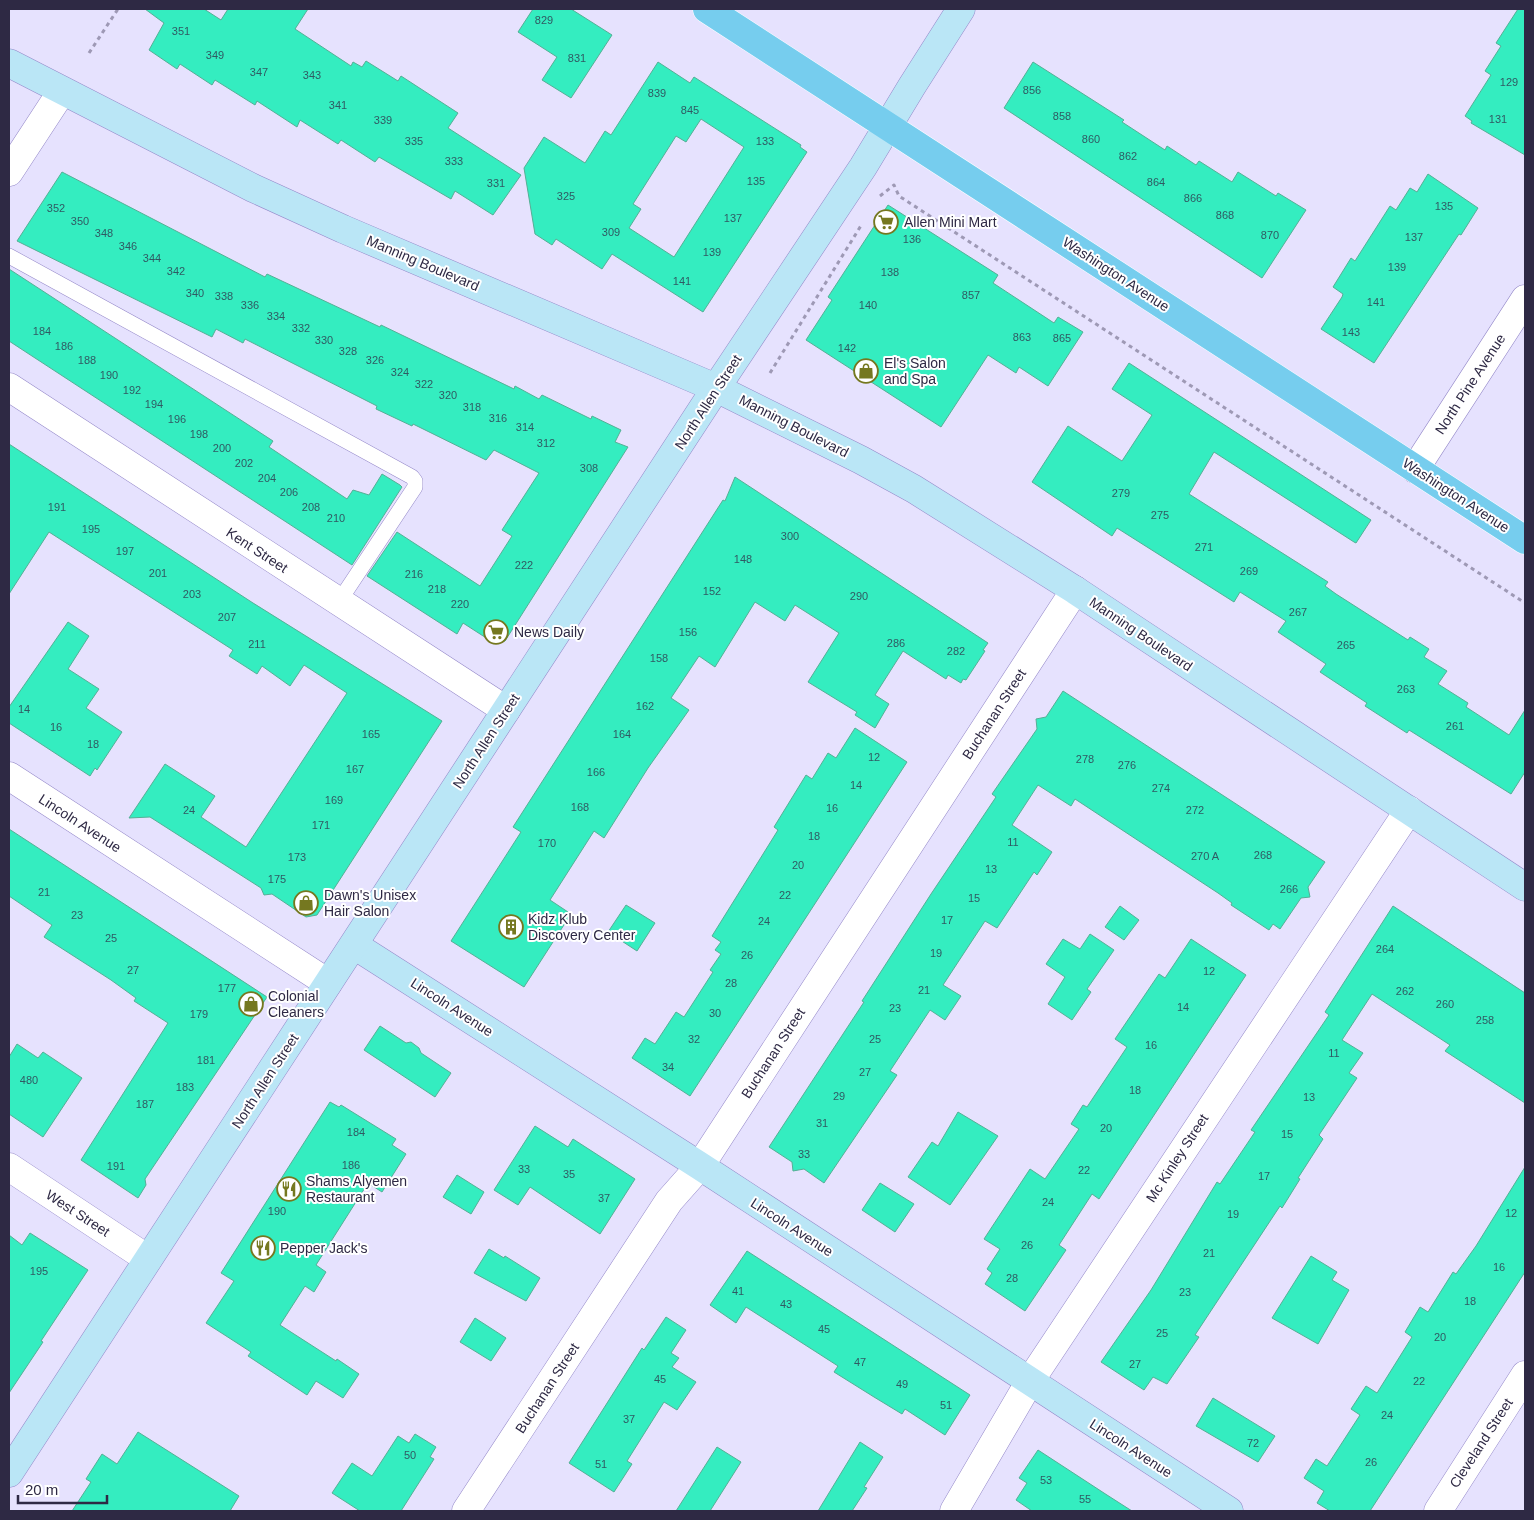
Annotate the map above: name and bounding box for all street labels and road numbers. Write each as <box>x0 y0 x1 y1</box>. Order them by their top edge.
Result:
street label: Manning Boulevard <box>364 232 482 294</box>
street label: Washington Avenue <box>1060 234 1172 315</box>
street label: North Pine Avenue <box>1432 331 1509 437</box>
street label: North Allen Street <box>671 352 745 452</box>
street label: Manning Boulevard <box>737 391 851 461</box>
street label: Washington Avenue <box>1400 455 1512 536</box>
street label: Kent Street <box>223 524 291 576</box>
street label: Manning Boulevard <box>1087 594 1195 674</box>
street label: Buchanan Street <box>959 666 1029 762</box>
street label: North Allen Street <box>449 691 523 791</box>
street label: Lincoln Avenue <box>36 790 124 856</box>
street label: Lincoln Avenue <box>408 974 496 1040</box>
street label: Buchanan Street <box>738 1005 808 1101</box>
street label: North Allen Street <box>228 1031 302 1131</box>
street label: Mc Kinley Street <box>1143 1111 1212 1205</box>
street label: West Street <box>43 1186 113 1240</box>
street label: Lincoln Avenue <box>748 1194 836 1260</box>
street label: Buchanan Street <box>512 1340 582 1436</box>
street label: Cleveland Street <box>1446 1395 1516 1491</box>
street label: Lincoln Avenue <box>1087 1415 1175 1481</box>

